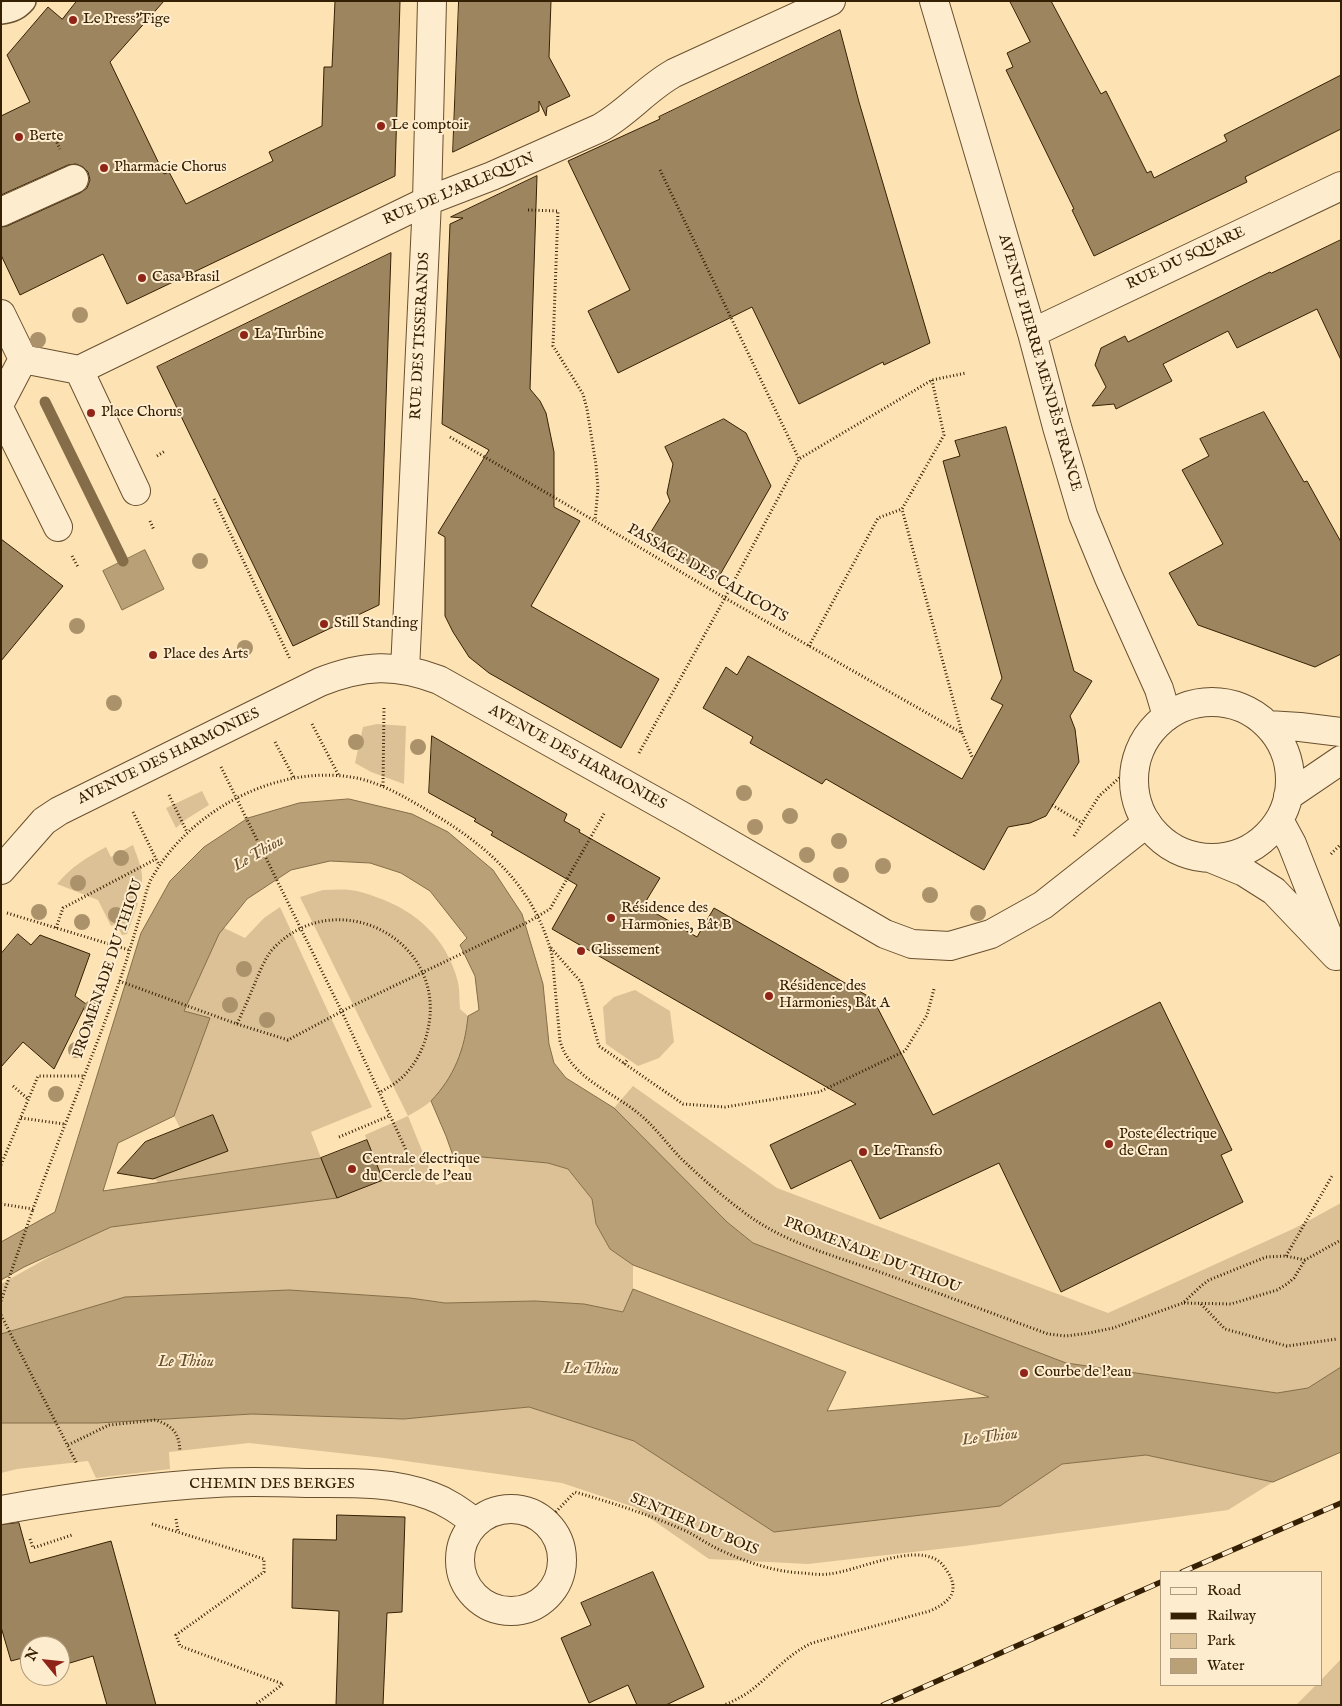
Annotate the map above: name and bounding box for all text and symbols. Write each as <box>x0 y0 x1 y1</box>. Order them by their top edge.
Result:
place label: Le Press'Tige <box>83 11 170 29</box>
marker: Le Press'Tige <box>67 14 79 26</box>
place label: Le comptoir <box>391 117 469 135</box>
marker: Le comptoir <box>375 120 387 132</box>
place label: Berte <box>29 128 63 146</box>
marker: Berte <box>13 131 25 143</box>
street label: RUE DE L'ARLEQUIN <box>381 150 537 230</box>
place label: Pharmacie Chorus <box>114 159 227 177</box>
marker: Pharmacie Chorus <box>98 162 110 174</box>
street label: RUE DU SQUARE <box>1124 224 1248 294</box>
street label: AVENUE PIERRE MENDÈS FRANCE <box>994 232 1084 494</box>
street label: RUE DES TISSERANDS <box>408 252 434 420</box>
place label: Casa Brasil <box>152 269 220 287</box>
marker: Casa Brasil <box>136 272 148 284</box>
place label: La Turbine <box>254 326 324 344</box>
marker: La Turbine <box>238 329 250 341</box>
place label: Place Chorus <box>101 404 182 422</box>
marker: Place Chorus <box>85 407 97 419</box>
street label: PASSAGE DES CALICOTS <box>624 521 790 627</box>
place label: Still Standing <box>334 615 418 633</box>
marker: Still Standing <box>318 618 330 630</box>
place label: Place des Arts <box>163 646 248 664</box>
marker: Place des Arts <box>147 649 159 661</box>
street label: AVENUE DES HARMONIES <box>485 702 669 814</box>
street label: AVENUE DES HARMONIES <box>75 705 263 809</box>
water label: Le Thiou <box>230 832 288 876</box>
street label: PROMENADE DU THIOU <box>70 877 148 1061</box>
place label: Résidence des Harmonies, Bât B <box>621 900 732 935</box>
marker: Résidence des Harmonies, Bât B <box>605 912 617 924</box>
place label: Glissement <box>591 942 660 960</box>
marker: Glissement <box>575 945 587 957</box>
place label: Résidence des Harmonies, Bât A <box>779 978 890 1013</box>
marker: Résidence des Harmonies, Bât A <box>763 990 775 1002</box>
place label: Poste électrique de Cran <box>1119 1126 1217 1161</box>
marker: Poste électrique de Cran <box>1103 1138 1115 1150</box>
place label: Le Transfo <box>873 1143 942 1161</box>
marker: Le Transfo <box>857 1146 869 1158</box>
place label: Centrale électrique du Cercle de l'eau <box>362 1151 480 1186</box>
marker: Centrale électrique du Cercle de l'eau <box>346 1163 358 1175</box>
street label: PROMENADE DU THIOU <box>781 1214 963 1298</box>
water label: Le Thiou <box>158 1353 214 1373</box>
water label: Le Thiou <box>563 1360 619 1380</box>
place label: Courbe de l'eau <box>1034 1364 1132 1382</box>
marker: Courbe de l'eau <box>1018 1367 1030 1379</box>
water label: Le Thiou <box>961 1425 1019 1451</box>
street label: CHEMIN DES BERGES <box>189 1476 355 1494</box>
street label: SENTIER DU BOIS <box>627 1490 761 1560</box>
legend <box>1160 1571 1322 1686</box>
text: Road <box>1207 1581 1241 1600</box>
text: Railway <box>1207 1606 1256 1625</box>
text: Park <box>1207 1631 1236 1650</box>
north arrow <box>20 1636 70 1686</box>
text: N <box>22 1645 43 1664</box>
text: Water <box>1207 1656 1244 1675</box>

